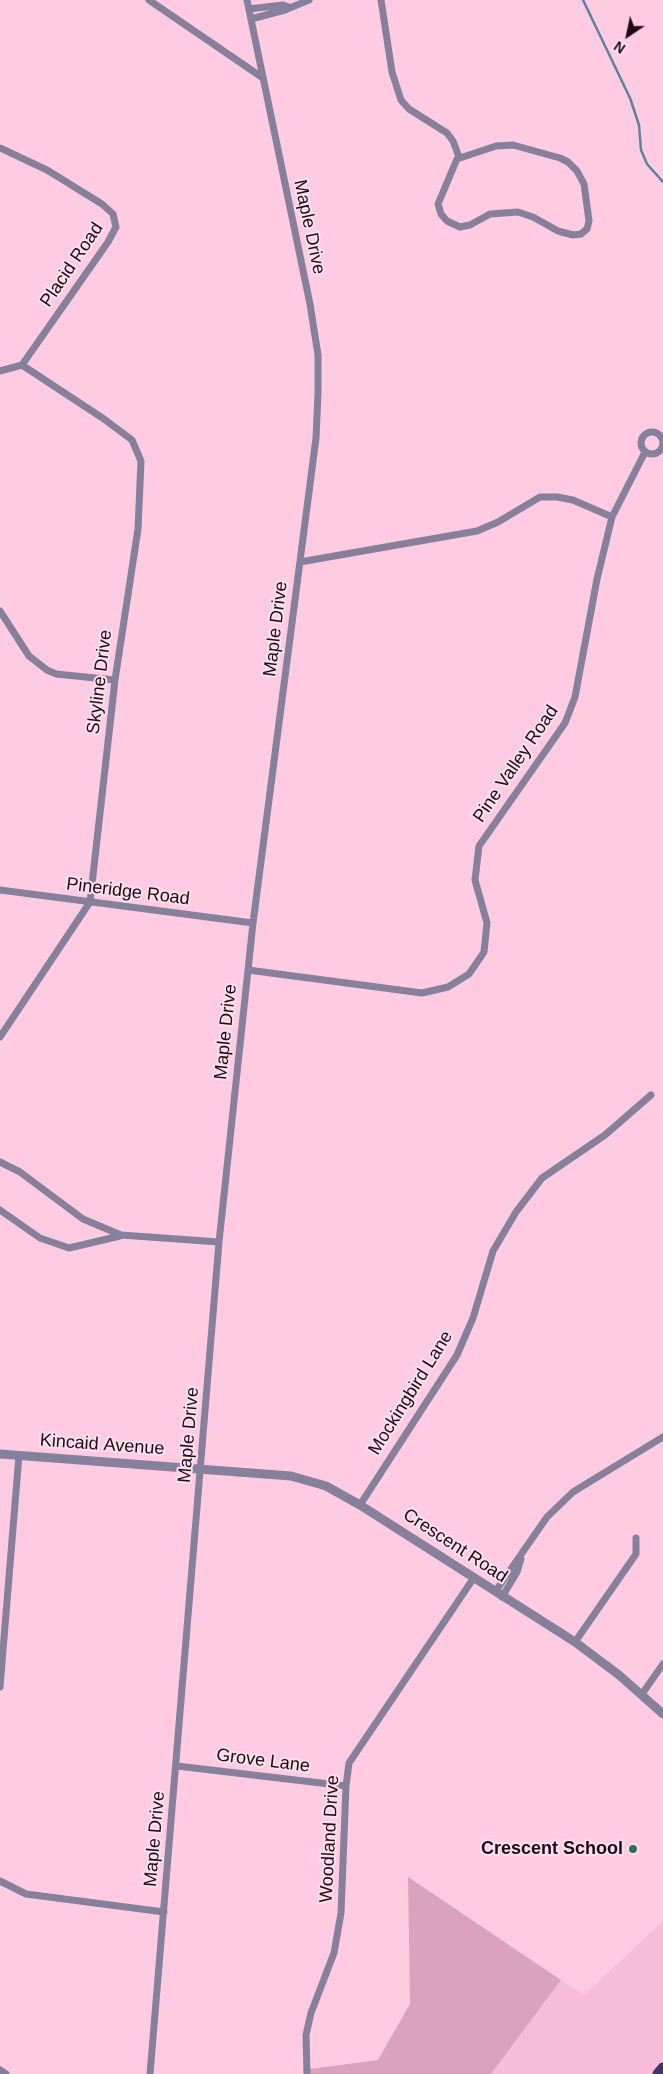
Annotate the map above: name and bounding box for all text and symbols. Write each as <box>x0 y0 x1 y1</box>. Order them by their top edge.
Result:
north arrow <box>603 10 653 60</box>
text: N <box>611 38 628 57</box>
street label: Maple Drive <box>288 178 330 276</box>
street label: Placid Road <box>36 219 108 311</box>
street label: Maple Drive <box>259 580 293 678</box>
street label: Skyline Drive <box>83 629 117 735</box>
street label: Pine Valley Road <box>469 701 563 827</box>
street label: Pineridge Road <box>65 874 191 910</box>
street label: Maple Drive <box>210 983 242 1081</box>
street label: Mockingbird Lane <box>364 1327 458 1459</box>
street label: Maple Drive <box>174 1386 204 1484</box>
street label: Kincaid Avenue <box>39 1430 165 1460</box>
street label: Crescent Road <box>399 1504 511 1588</box>
street label: Grove Lane <box>215 1745 311 1777</box>
street label: Woodland Drive <box>316 1775 344 1903</box>
street label: Maple Drive <box>140 1790 170 1888</box>
place label: Crescent School <box>481 1838 623 1860</box>
marker: Crescent School <box>627 1843 639 1855</box>

